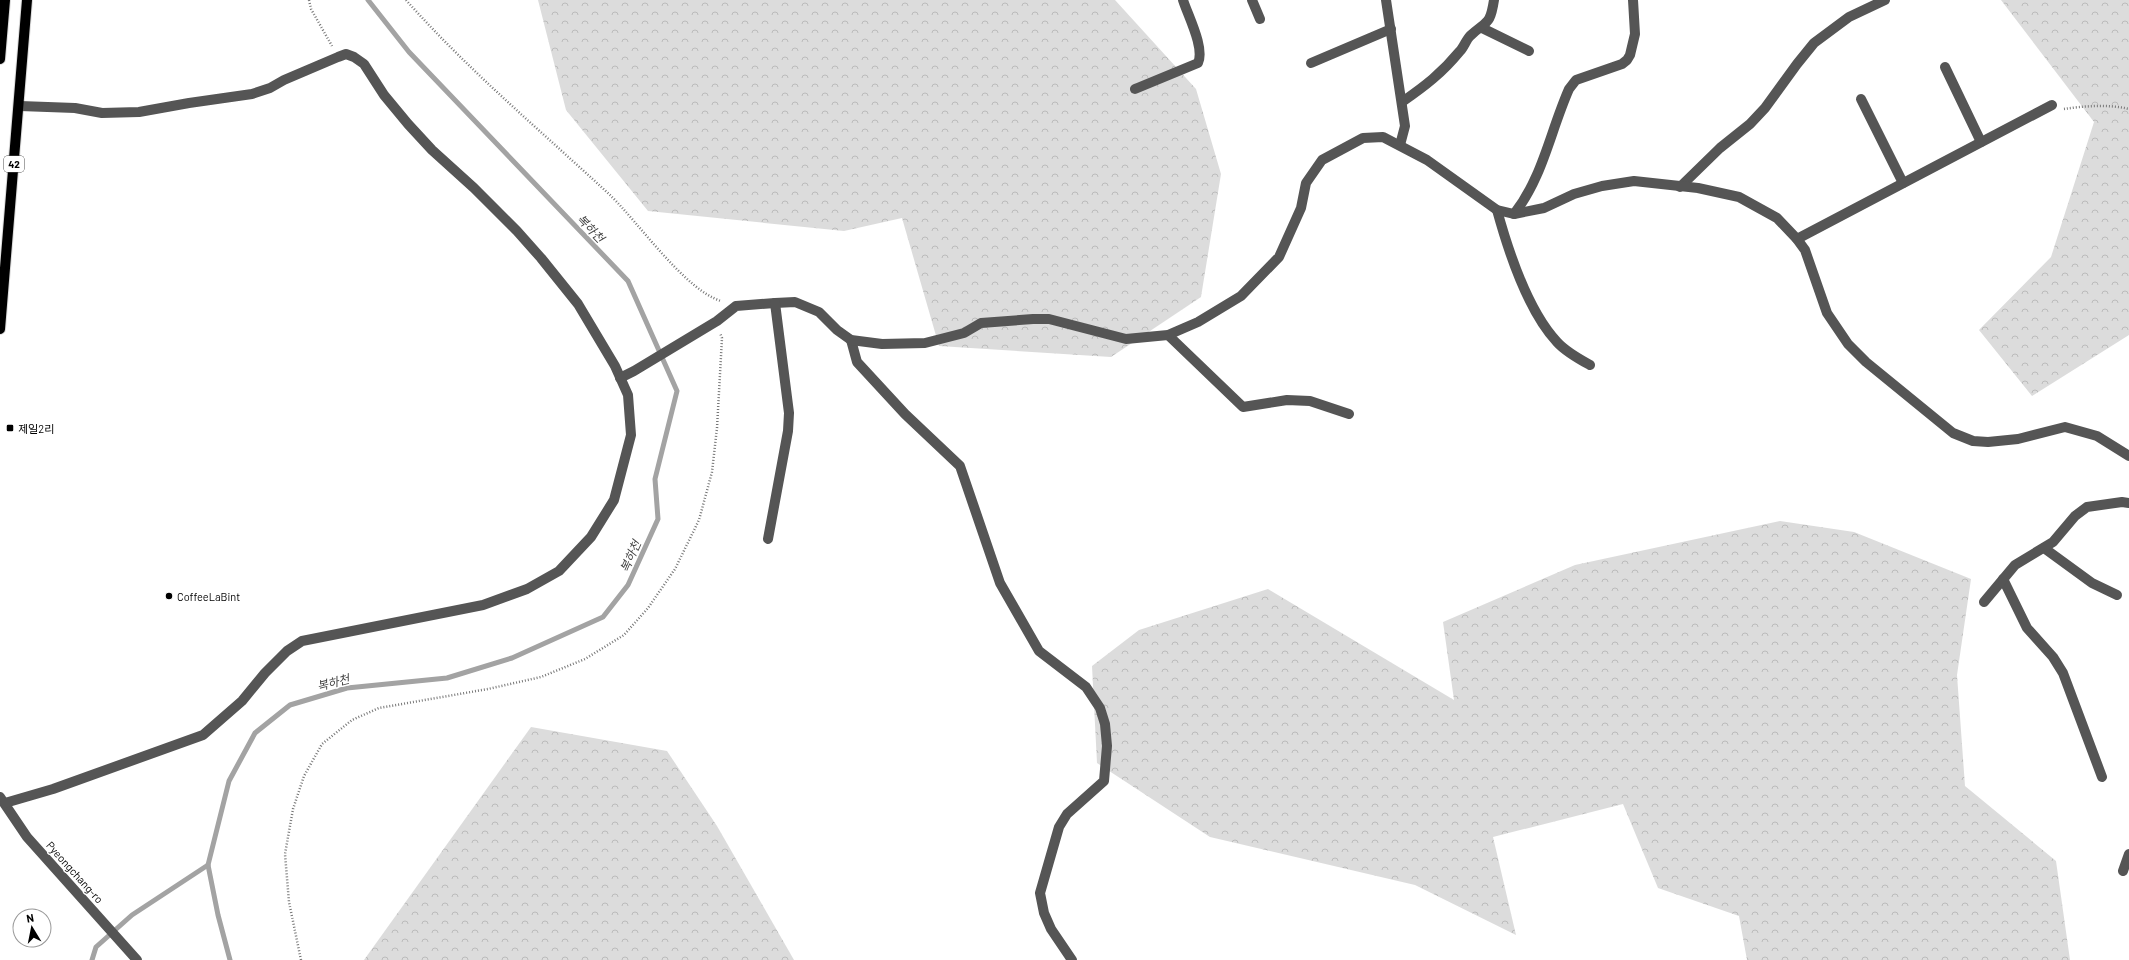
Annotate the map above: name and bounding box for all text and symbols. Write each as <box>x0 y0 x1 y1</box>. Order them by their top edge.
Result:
road number: 42 <box>4 156 24 172</box>
water label: 복하천 <box>574 211 609 246</box>
place label: 제일2리 <box>18 422 54 435</box>
marker: 제일2리 <box>5 423 15 433</box>
water label: 복하천 <box>617 536 644 574</box>
place label: CoffeeLaBint <box>177 590 240 603</box>
marker: CoffeeLaBint <box>164 591 174 601</box>
water label: 복하천 <box>315 671 353 693</box>
street label: Pyeongchang-ro <box>44 839 106 905</box>
north arrow <box>12 908 52 948</box>
text: N <box>25 911 35 925</box>

